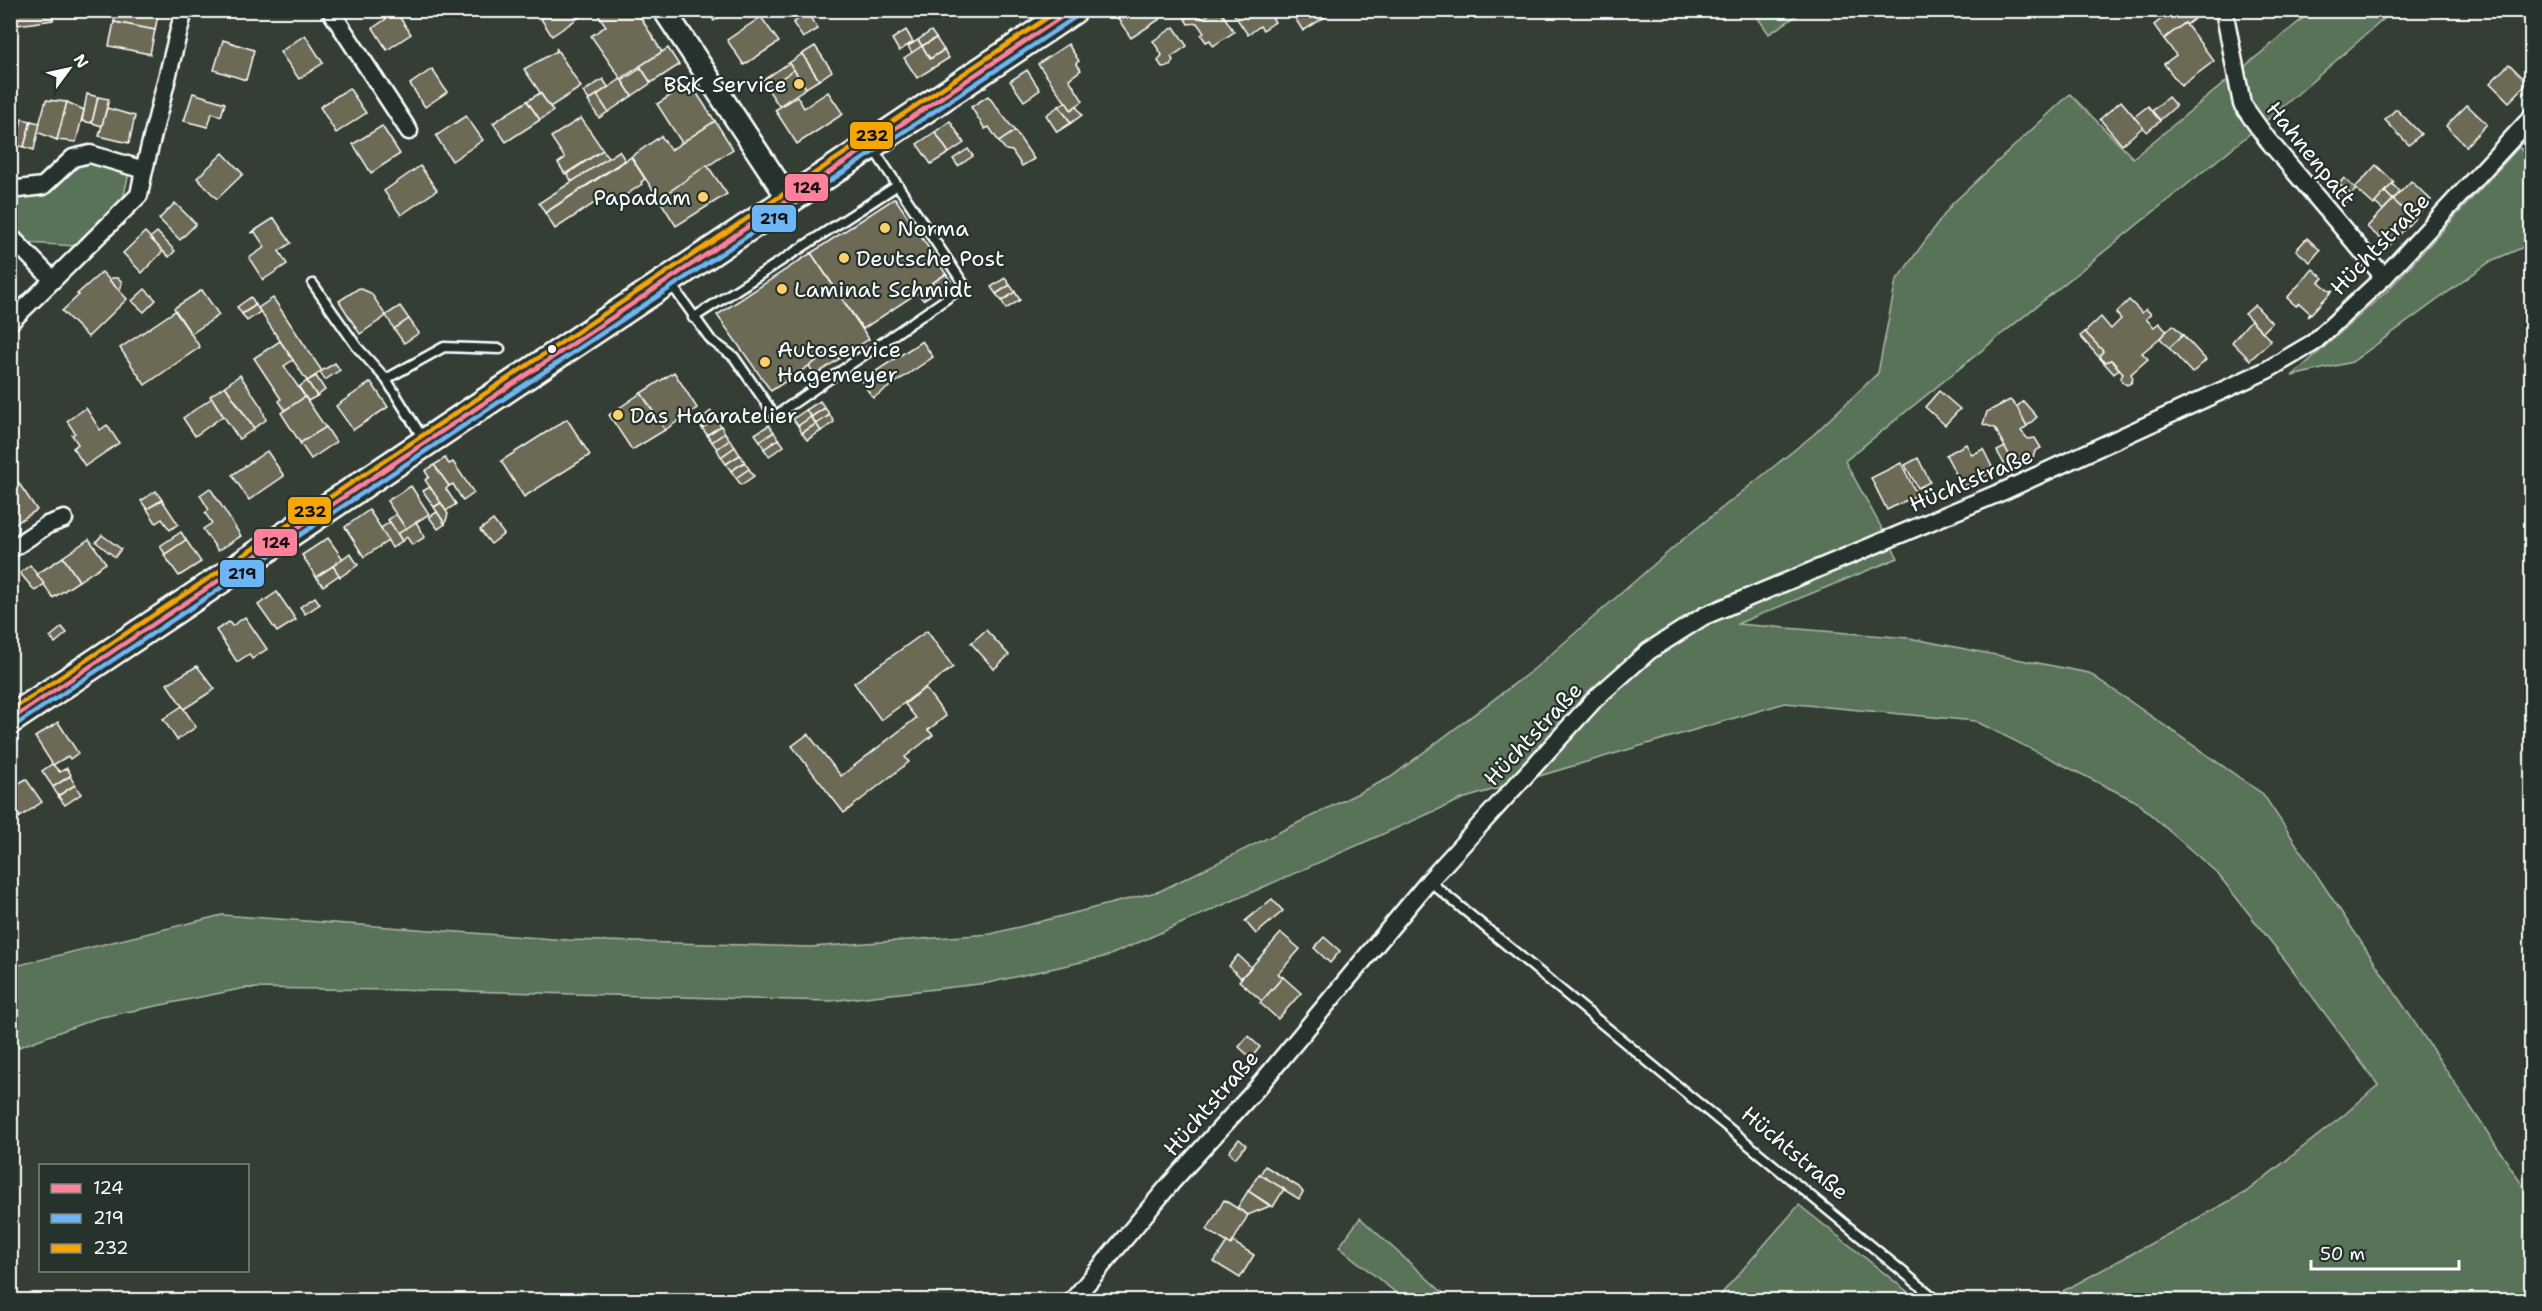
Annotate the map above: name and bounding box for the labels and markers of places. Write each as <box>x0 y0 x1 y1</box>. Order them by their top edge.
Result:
place label: B&K Service <box>664 70 787 99</box>
marker: B&K Service <box>792 77 806 91</box>
place label: Papadam <box>593 183 691 212</box>
marker: Papadam <box>696 190 710 204</box>
place label: Norma <box>897 214 969 243</box>
marker: Norma <box>878 221 892 235</box>
place label: Deutsche Post <box>856 244 1005 273</box>
marker: Deutsche Post <box>837 251 851 265</box>
place label: Laminat Schmidt <box>794 275 973 304</box>
marker: Laminat Schmidt <box>775 282 789 296</box>
place label: Autoservice Hagemeyer <box>777 335 901 389</box>
unlabelled marker <box>546 343 558 355</box>
marker: Autoservice Hagemeyer <box>758 355 772 369</box>
place label: Das Haaratelier <box>630 401 797 430</box>
marker: Das Haaratelier <box>611 408 625 422</box>

